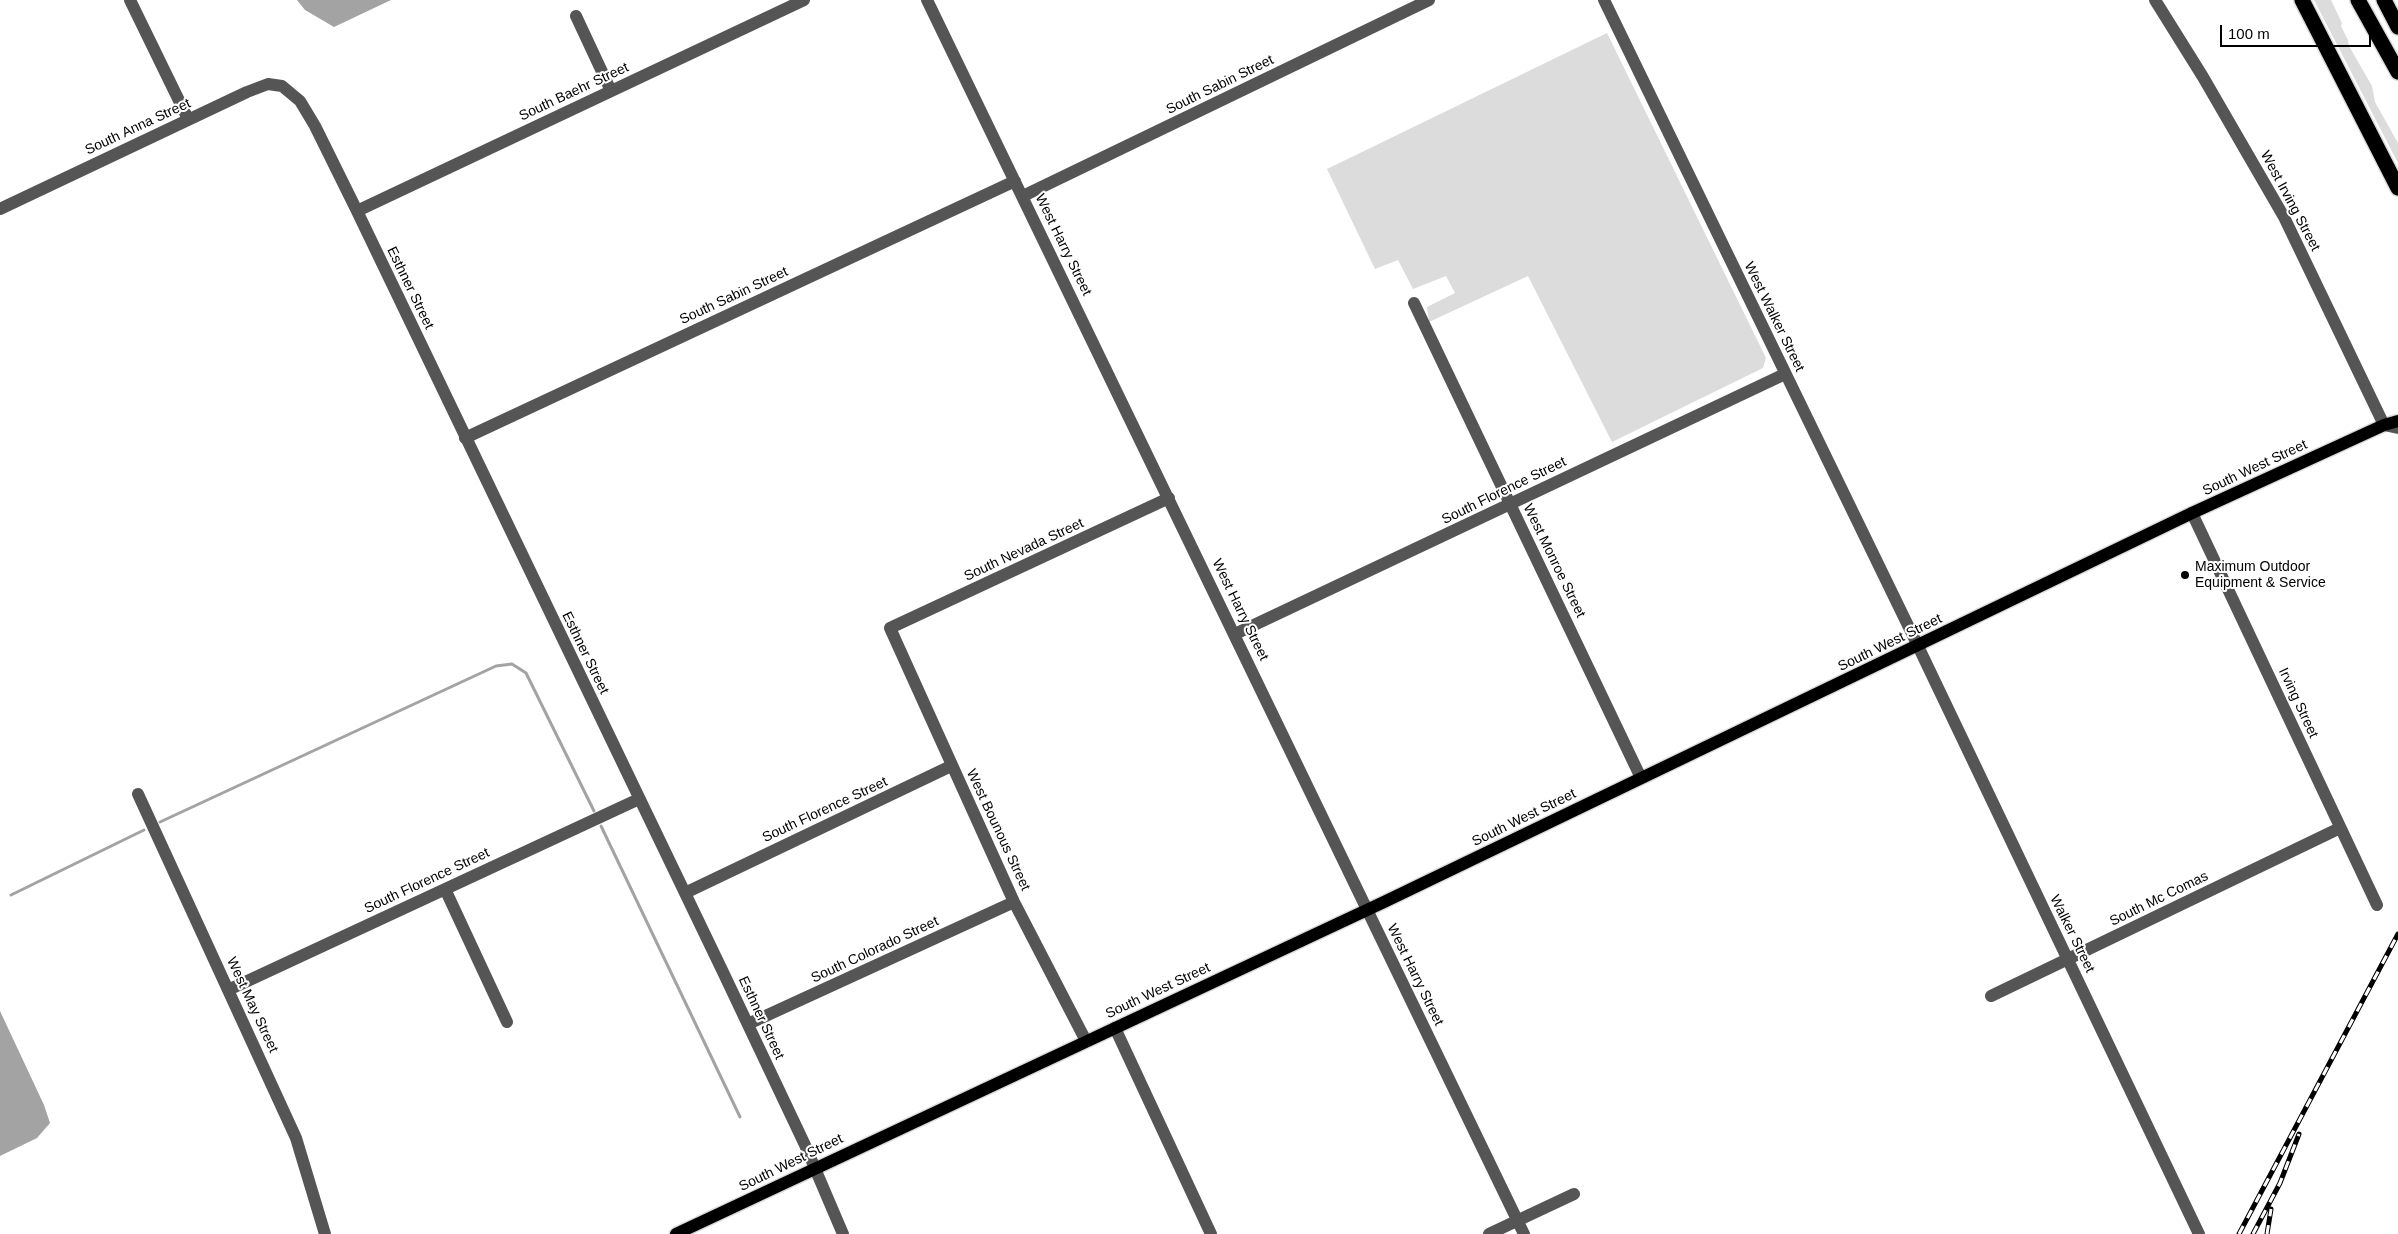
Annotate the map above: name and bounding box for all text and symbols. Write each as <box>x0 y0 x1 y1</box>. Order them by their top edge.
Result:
scale bar <box>2223 15 2374 47</box>
text: 100 m <box>2228 25 2270 42</box>
street label: South Sabin Street <box>1164 52 1276 118</box>
street label: South Baehr Street <box>516 59 632 125</box>
street label: South Anna Street <box>83 95 193 159</box>
street label: West Irving Street <box>2257 148 2323 254</box>
street label: West Harry Street <box>1031 191 1095 299</box>
street label: Esthner Street <box>383 244 437 332</box>
street label: West Walker Street <box>1740 259 1808 375</box>
street label: South Sabin Street <box>677 264 791 328</box>
street label: South West Street <box>2200 436 2310 500</box>
street label: South Florence Street <box>1439 454 1569 528</box>
street label: West Monroe Street <box>1519 501 1589 621</box>
street label: South Nevada Street <box>962 515 1086 585</box>
street label: West Harry Street <box>1208 556 1272 664</box>
place label: Maximum Outdoor Equipment & Service <box>2195 559 2326 592</box>
marker: Maximum Outdoor Equipment & Service <box>2179 569 2191 581</box>
street label: Esthner Street <box>558 609 612 697</box>
street label: South West Street <box>1835 611 1945 675</box>
street label: Irving Street <box>2274 665 2322 741</box>
street label: West Bounous Street <box>962 767 1034 893</box>
street label: South Florence Street <box>760 774 890 846</box>
street label: South West Street <box>1469 786 1579 850</box>
street label: South Florence Street <box>362 845 492 917</box>
street label: South Mc Comas <box>2107 868 2211 930</box>
street label: Walker Street <box>2046 892 2098 976</box>
street label: South Colorado Street <box>809 913 941 987</box>
street label: West Harry Street <box>1383 921 1447 1029</box>
street label: West May Street <box>223 955 281 1055</box>
street label: South West Street <box>1103 959 1213 1023</box>
street label: Esthner Street <box>734 974 788 1062</box>
street label: South West Street <box>736 1131 846 1195</box>

